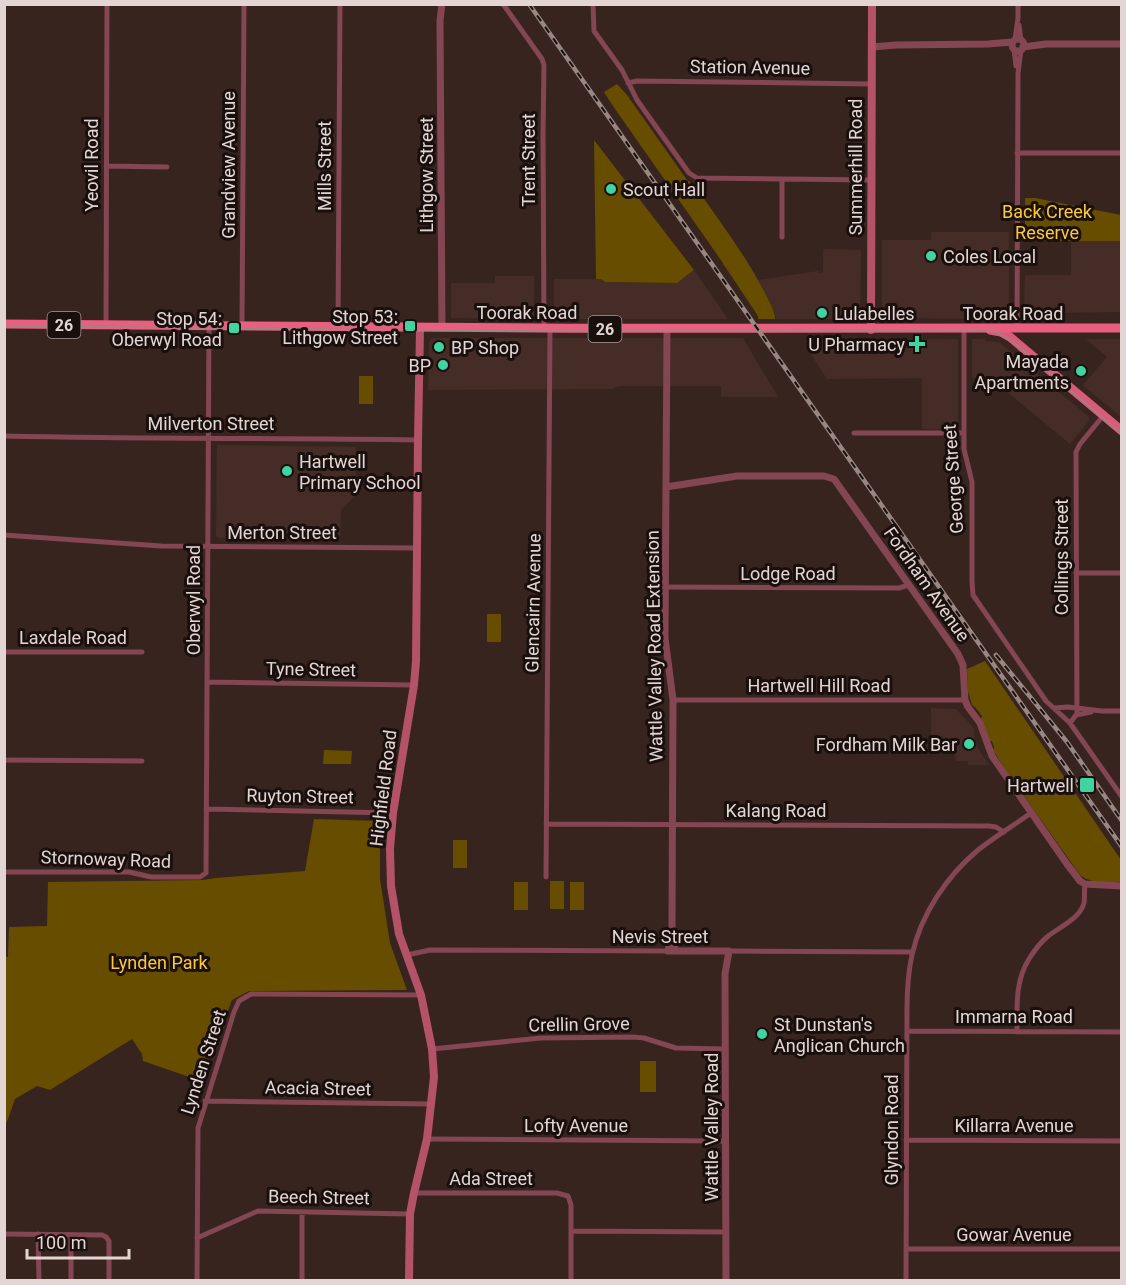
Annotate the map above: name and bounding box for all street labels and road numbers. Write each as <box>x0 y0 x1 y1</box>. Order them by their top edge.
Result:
street label: Station Avenue <box>690 55 810 79</box>
street label: Grandview Avenue <box>218 91 239 239</box>
street label: Summerhill Road <box>845 99 866 235</box>
street label: Trent Street <box>518 113 539 207</box>
street label: Lithgow Street <box>416 117 437 233</box>
street label: Yeovil Road <box>81 118 102 212</box>
street label: Mills Street <box>314 121 335 211</box>
street label: Toorak Road <box>477 302 577 323</box>
street label: Toorak Road <box>963 303 1063 324</box>
road number: 26 <box>48 312 80 338</box>
road number: 26 <box>588 316 622 342</box>
street label: Milverton Street <box>147 413 275 434</box>
street label: George Street <box>939 423 967 534</box>
street label: Collings Street <box>1051 499 1072 615</box>
street label: Merton Street <box>227 522 337 543</box>
street label: Fordham Avenue <box>880 523 974 645</box>
street label: Wattle Valley Road Extension <box>641 530 667 762</box>
street label: Glencairn Avenue <box>521 533 545 673</box>
street label: Oberwyl Road <box>183 545 204 655</box>
street label: Lodge Road <box>740 563 836 584</box>
street label: Laxdale Road <box>19 627 127 648</box>
street label: Tyne Street <box>266 658 356 680</box>
street label: Hartwell Hill Road <box>747 675 891 696</box>
street label: Highfield Road <box>365 729 401 847</box>
street label: Ruyton Street <box>246 785 354 807</box>
street label: Kalang Road <box>725 800 827 821</box>
street label: Stornoway Road <box>40 846 172 872</box>
street label: Nevis Street <box>612 926 708 947</box>
street label: Immarna Road <box>955 1006 1073 1027</box>
street label: Lynden Street <box>176 1007 230 1117</box>
street label: Crellin Grove <box>528 1013 630 1035</box>
street label: Wattle Valley Road <box>701 1053 722 1201</box>
street label: Glyndon Road <box>881 1074 902 1186</box>
street label: Acacia Street <box>265 1077 372 1099</box>
street label: Lofty Avenue <box>524 1115 628 1136</box>
street label: Killarra Avenue <box>954 1115 1074 1136</box>
street label: Ada Street <box>449 1168 533 1189</box>
street label: Beech Street <box>268 1186 370 1208</box>
street label: Gowar Avenue <box>956 1224 1072 1245</box>

